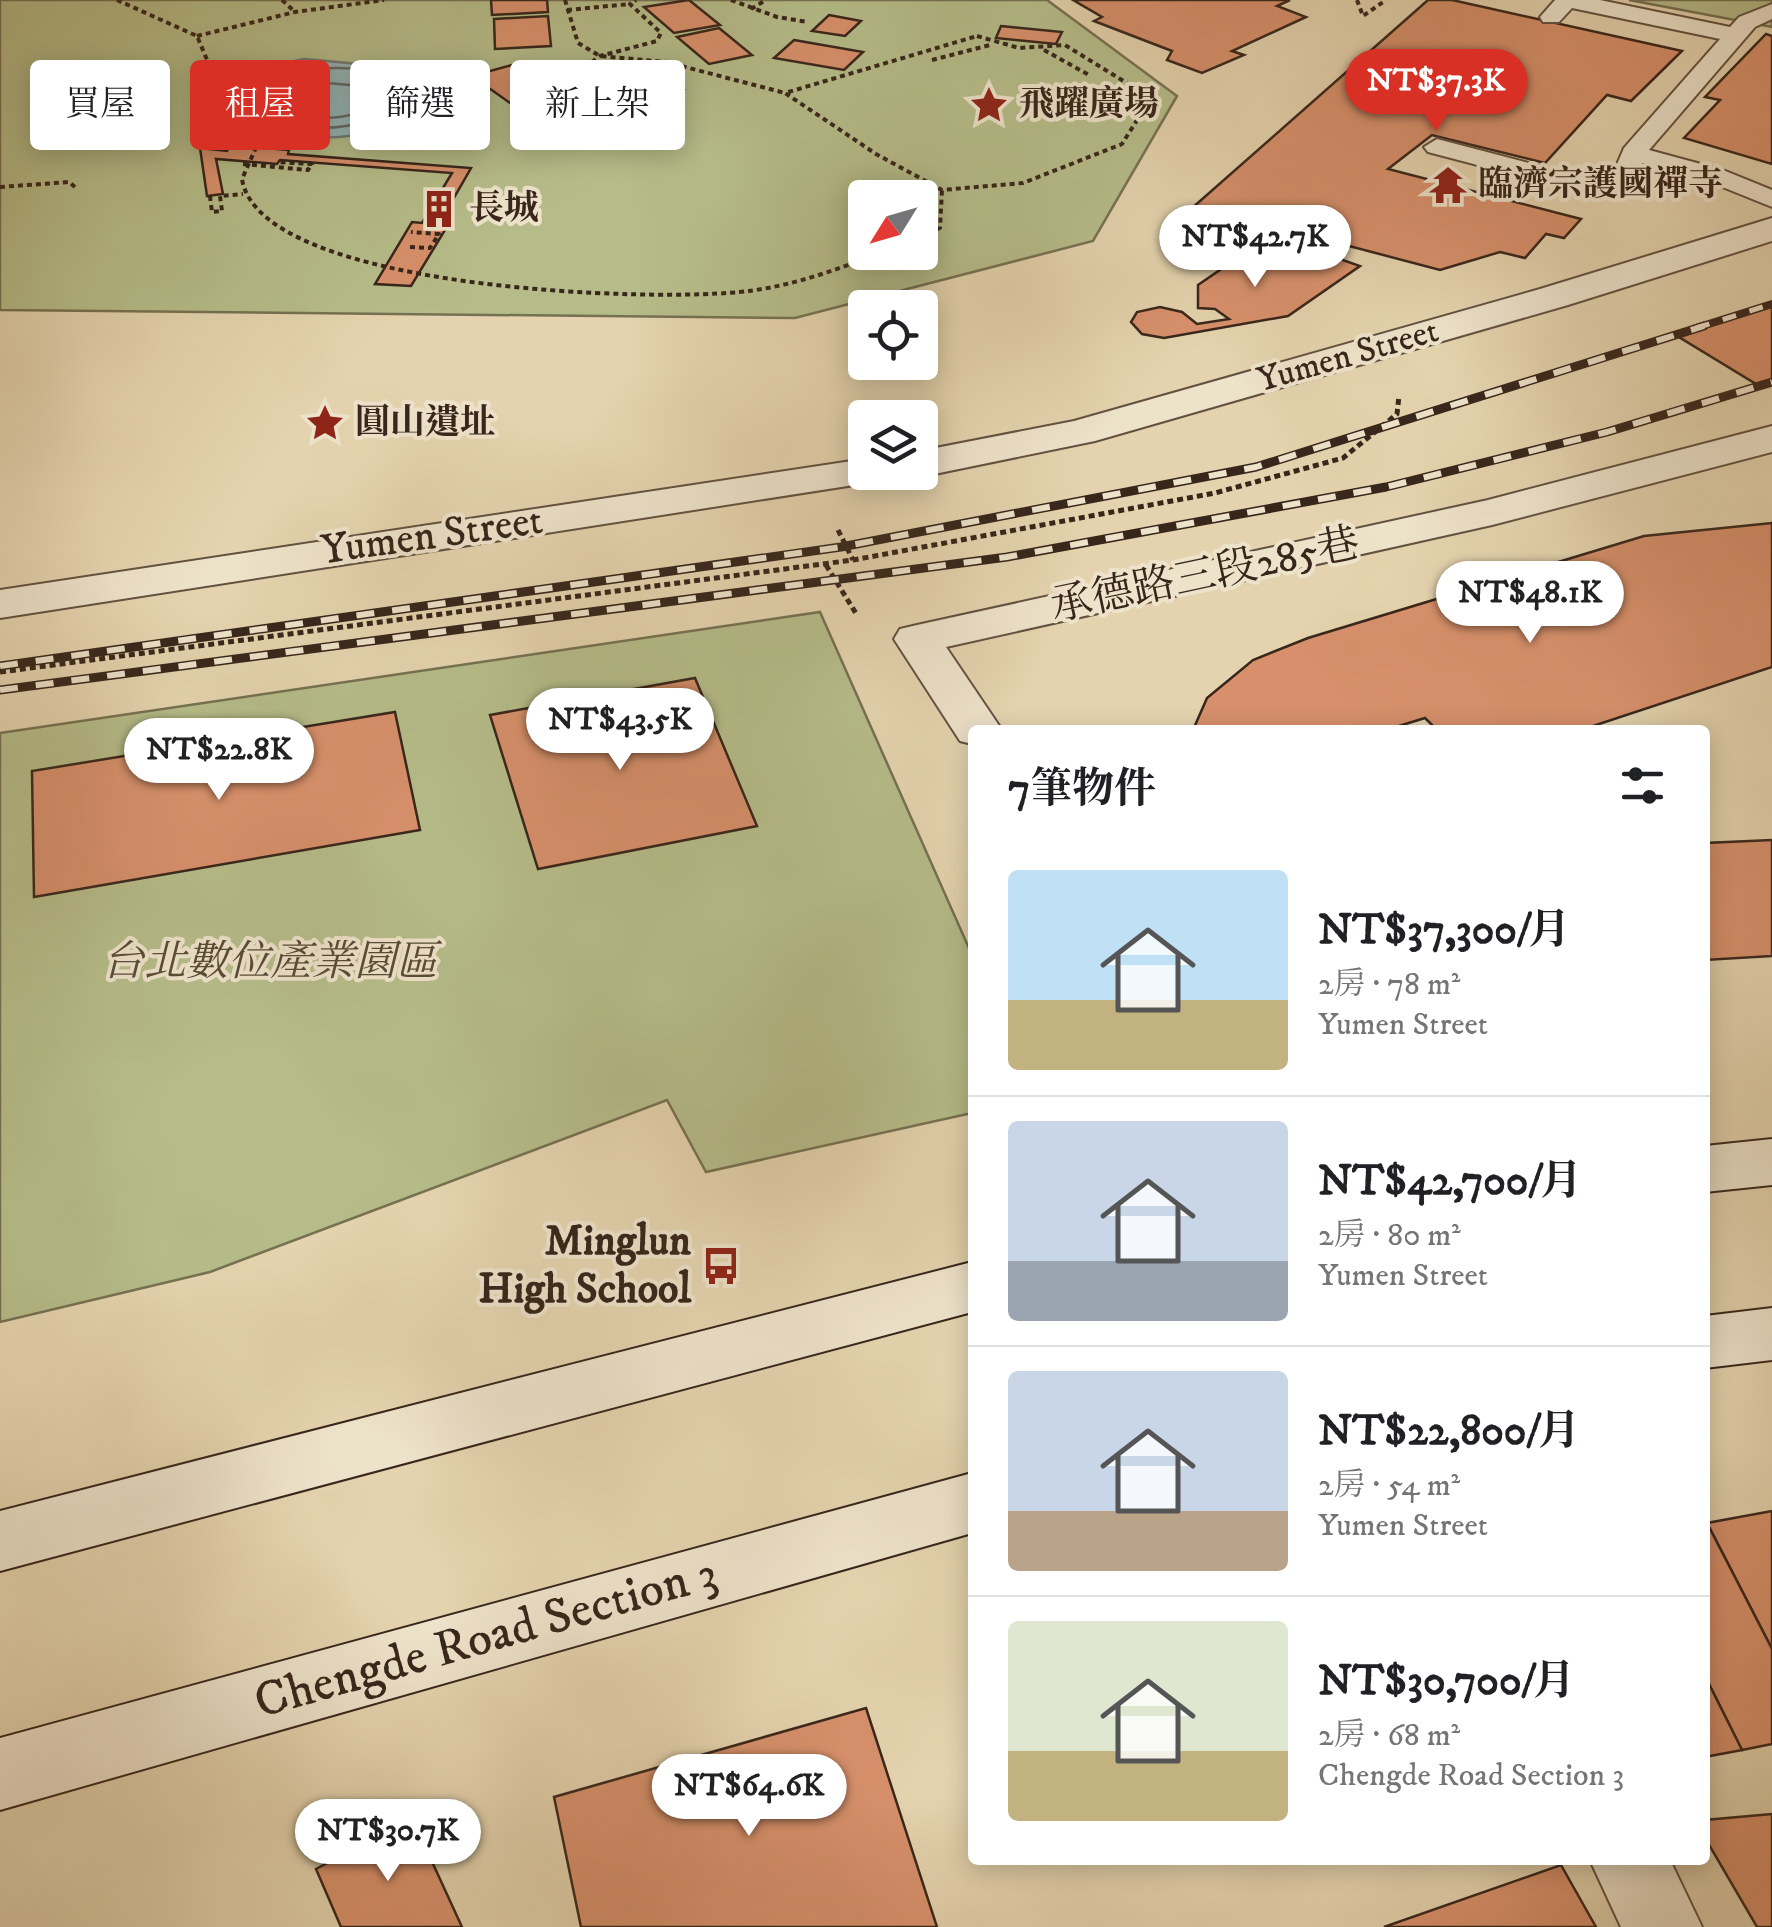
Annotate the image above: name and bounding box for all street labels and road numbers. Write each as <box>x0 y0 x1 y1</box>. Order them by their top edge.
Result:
street label: Yumen Street <box>1253 309 1443 403</box>
street label: Yumen Street <box>318 495 546 577</box>
street label: 承德路三段285巷 <box>1046 518 1364 634</box>
street label: Chengde Road Section 3 <box>247 1542 725 1734</box>

